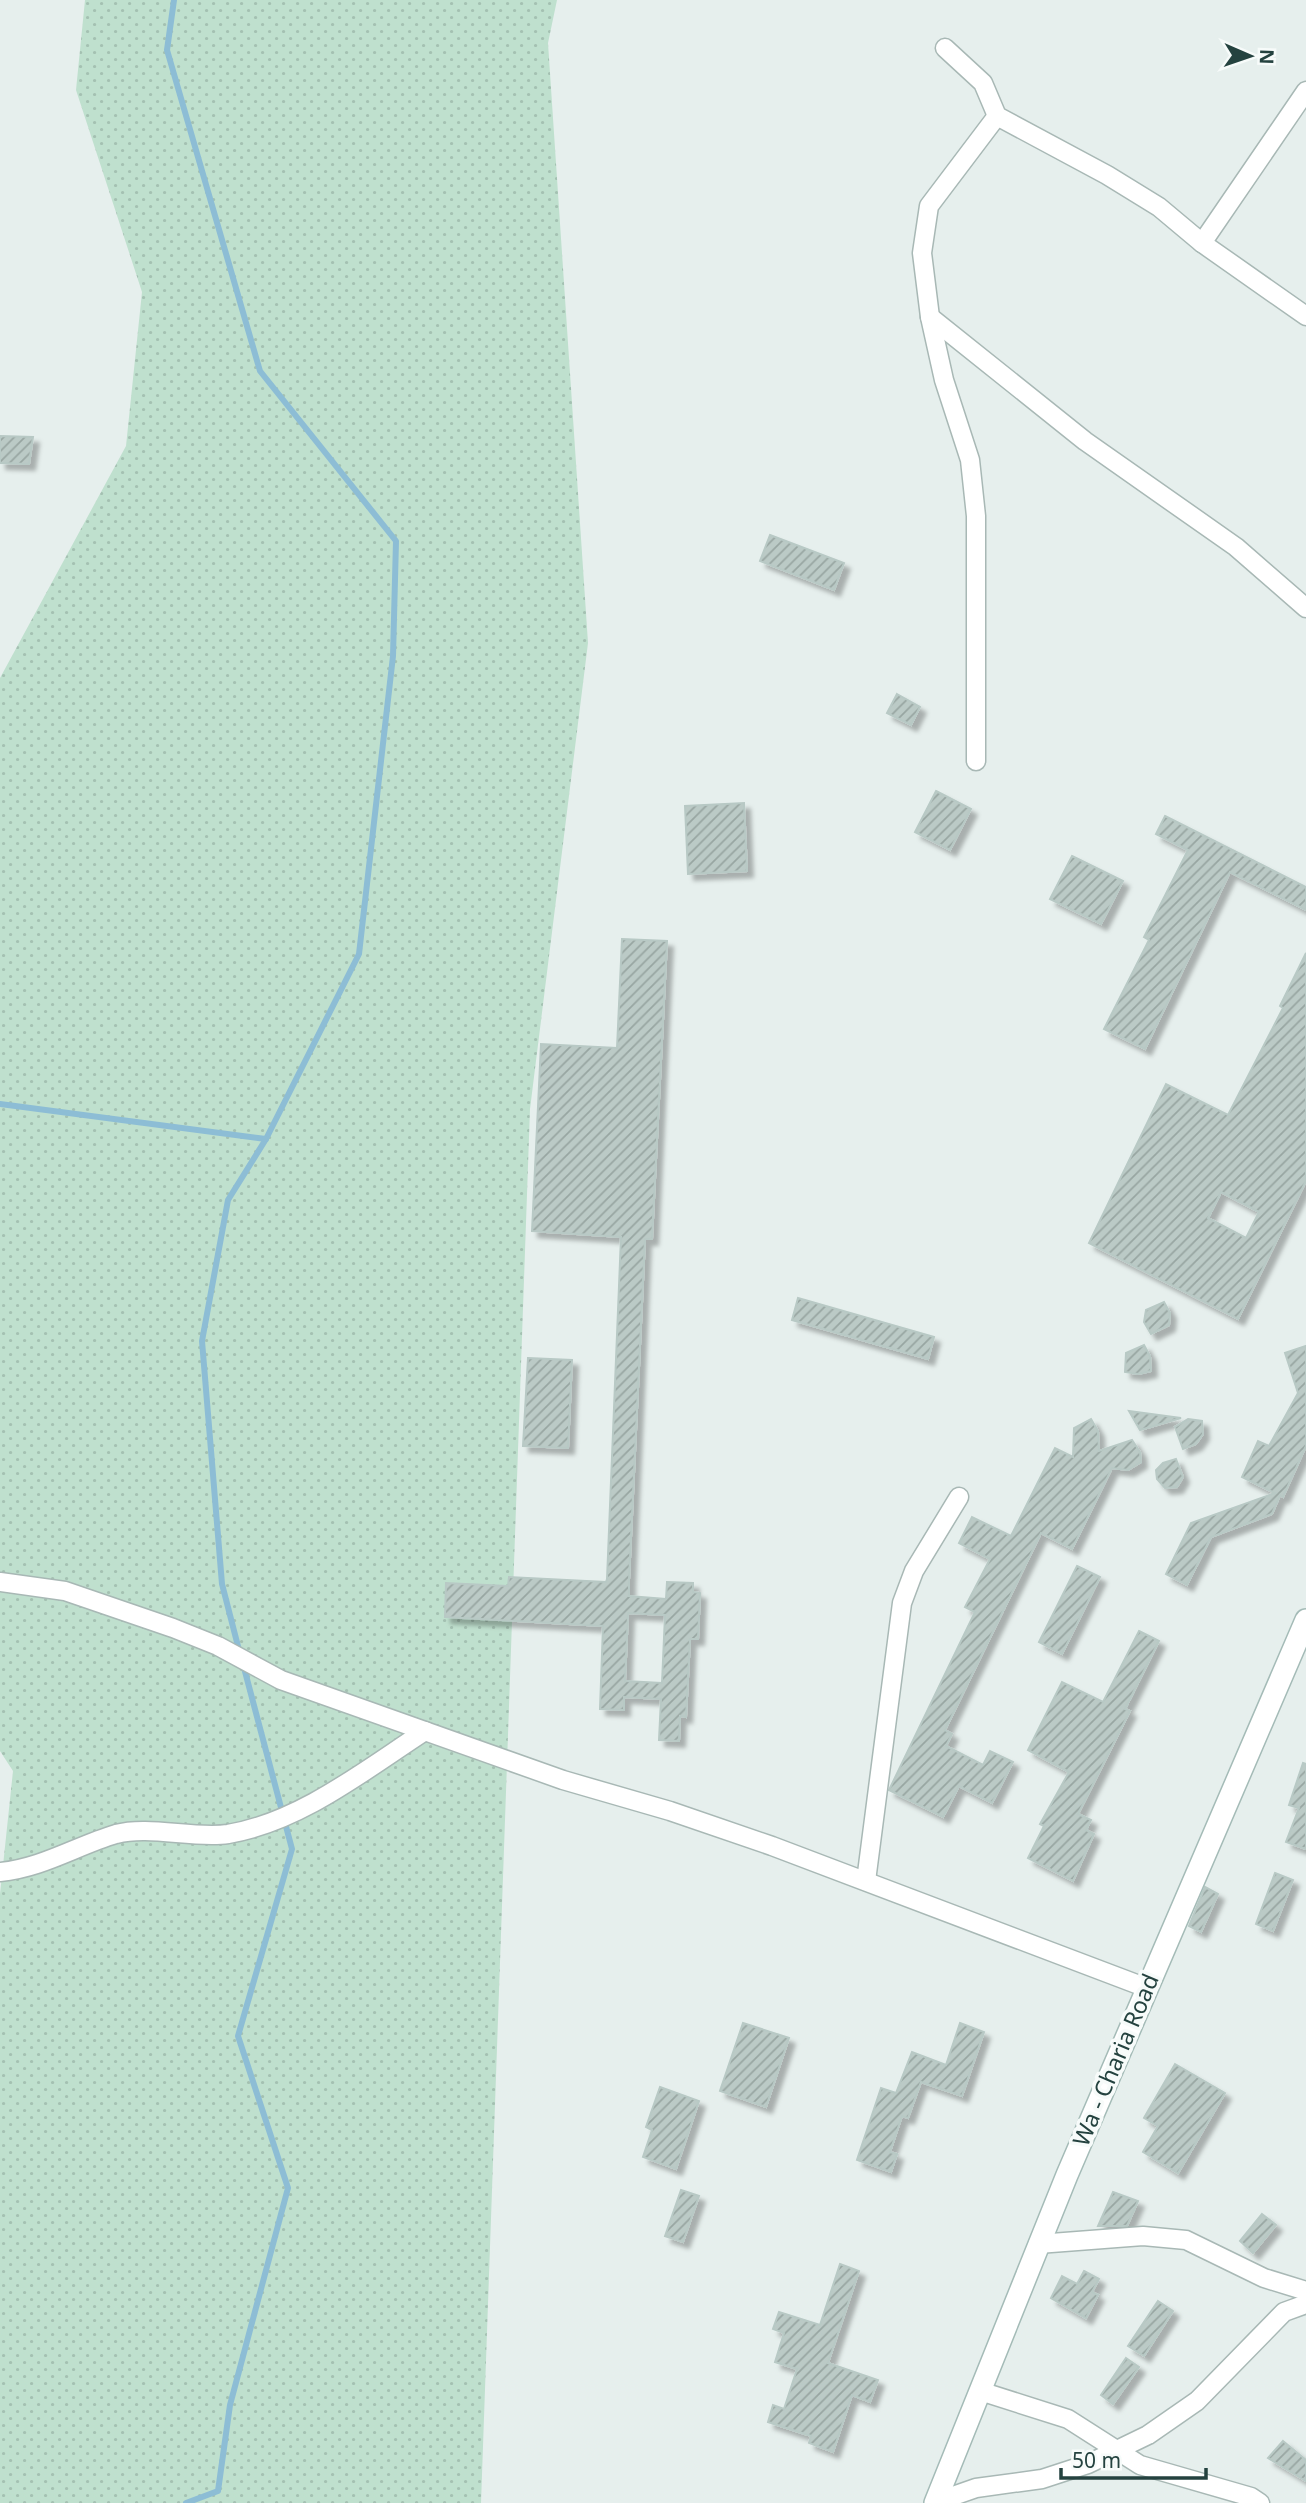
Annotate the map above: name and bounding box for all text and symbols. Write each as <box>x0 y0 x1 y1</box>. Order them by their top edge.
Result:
north arrow <box>1215 21 1285 91</box>
text: N <box>1254 48 1280 65</box>
street label: Wa - Charia Road <box>1064 1968 1166 2151</box>
scale bar <box>1061 2436 1206 2480</box>
text: 50 m <box>1072 2446 1121 2474</box>

